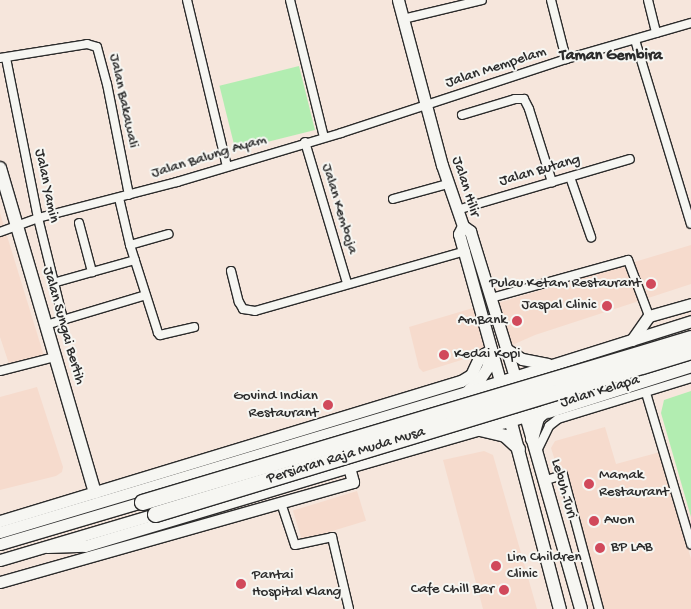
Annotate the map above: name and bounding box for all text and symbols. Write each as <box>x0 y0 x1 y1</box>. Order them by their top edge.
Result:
street label: Jalan Mempelam <box>443 43 549 93</box>
district label: Taman Gembira <box>560 47 662 67</box>
street label: Jalan Bakawali <box>104 52 142 150</box>
street label: Jalan Balung Ayam <box>149 131 269 183</box>
street label: Jalan Yamin <box>29 147 63 225</box>
street label: Jalan Butang <box>497 151 583 191</box>
street label: Jalan Hilir <box>447 155 483 219</box>
street label: Jalan Kemboja <box>317 162 361 256</box>
street label: Jalan Sungai Bertih <box>38 265 88 387</box>
place label: Pulau Ketam Restaurant <box>489 275 641 293</box>
marker: Pulau Ketam Restaurant <box>645 278 657 290</box>
place label: Jaspal Clinic <box>521 297 596 315</box>
marker: Jaspal Clinic <box>600 299 614 313</box>
place label: AmBank <box>458 312 507 330</box>
marker: AmBank <box>511 315 523 327</box>
place label: Kedai Kopi <box>454 346 521 364</box>
marker: Kedai Kopi <box>438 349 450 361</box>
street label: Jalan Kelapa <box>558 371 642 413</box>
place label: Govind Indian Restaurant <box>233 387 318 422</box>
marker: Govind Indian Restaurant <box>322 399 334 411</box>
street label: Persiaran Raja Muda Musa <box>265 423 427 489</box>
street label: Lebuh Turi <box>546 457 580 521</box>
place label: Mamak Restaurant <box>599 466 668 501</box>
marker: Mamak Restaurant <box>583 478 595 490</box>
place label: Avon <box>604 512 634 530</box>
marker: Avon <box>588 515 600 527</box>
place label: BP LAB <box>611 539 653 557</box>
marker: BP LAB <box>593 541 607 555</box>
place label: Lim Children Clinic <box>507 548 582 583</box>
marker: Lim Children Clinic <box>489 559 503 573</box>
place label: Pantai Hospital Klang <box>252 566 341 601</box>
marker: Pantai Hospital Klang <box>234 577 248 591</box>
place label: Cafe Chill Bar <box>411 581 494 599</box>
marker: Cafe Chill Bar <box>498 584 510 596</box>

